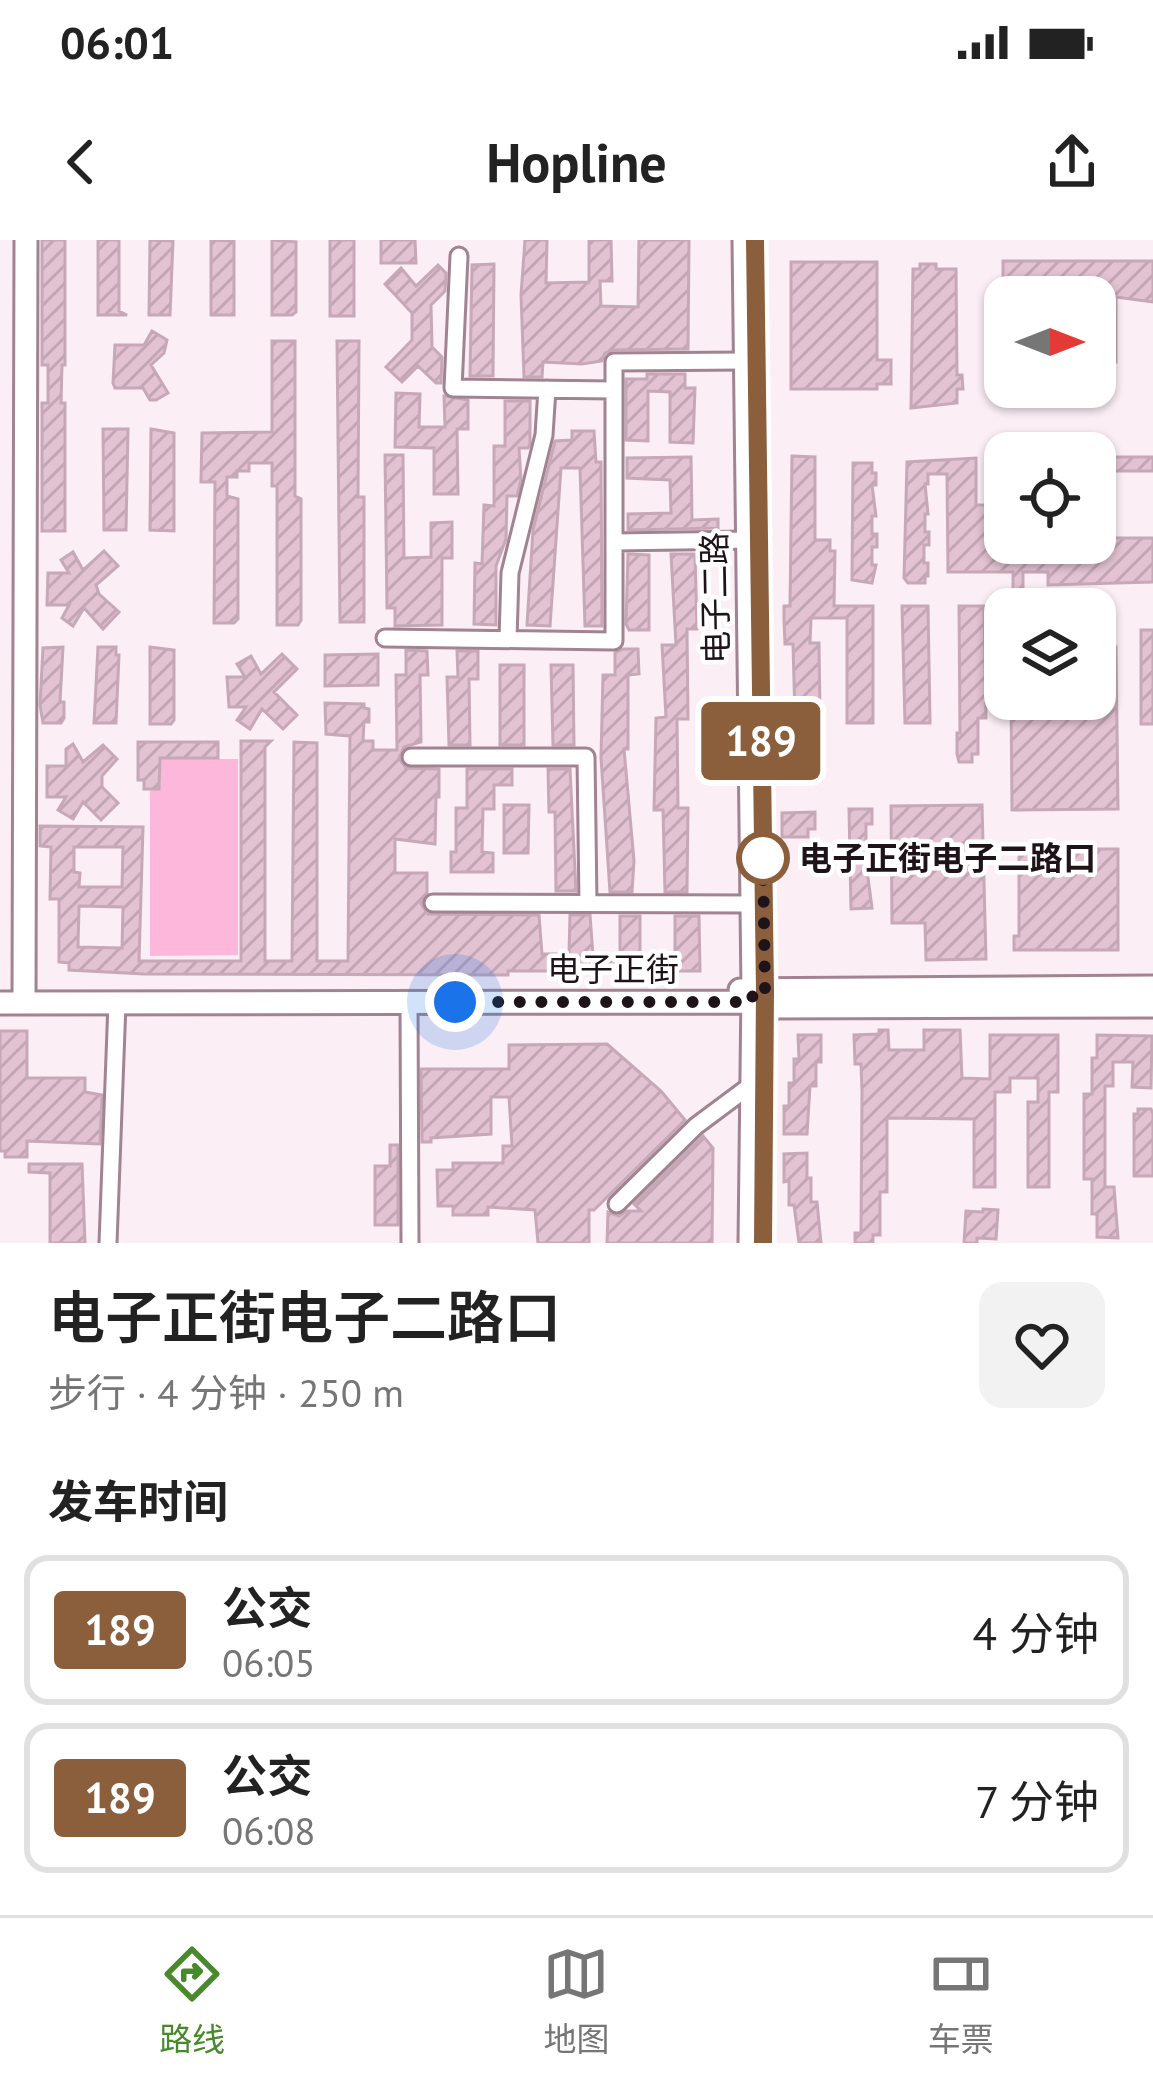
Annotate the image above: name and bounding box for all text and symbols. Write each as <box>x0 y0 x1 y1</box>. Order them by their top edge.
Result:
text: 06:01 <box>60 13 174 71</box>
text: Hopline <box>486 127 667 197</box>
icon: back <box>48 129 114 195</box>
icon: share <box>1039 129 1105 195</box>
north arrow <box>984 276 1116 408</box>
map controls <box>984 276 1116 720</box>
button: locate <box>984 432 1116 564</box>
street label: 电子二路 <box>692 532 737 664</box>
button: layers <box>984 588 1116 720</box>
line badge: 189 <box>692 702 830 780</box>
text: 189 <box>725 713 797 768</box>
marker: 电子正街电子二路口 <box>738 833 788 883</box>
place label: 电子正街电子二路口 <box>799 836 1096 879</box>
street label: 电子正街 <box>547 947 679 990</box>
your location <box>425 972 485 1032</box>
text: 电子正街电子二路口 <box>48 1280 561 1354</box>
button: heart <box>979 1282 1105 1408</box>
text: 步行 · 4 分钟 · 250 m <box>48 1367 404 1418</box>
text: 发车时间 <box>48 1472 228 1530</box>
text: 公交 <box>222 1578 312 1636</box>
text: 189 <box>84 1602 156 1657</box>
text: 4 分钟 <box>972 1604 1099 1662</box>
text: 06:05 <box>222 1637 316 1688</box>
text: 公交 <box>222 1746 312 1804</box>
text: 189 <box>84 1770 156 1825</box>
text: 7 分钟 <box>975 1772 1099 1830</box>
text: 06:08 <box>222 1805 316 1856</box>
tab: 路线 <box>159 1941 225 2061</box>
tab: 地图 <box>543 1941 609 2061</box>
tab: 车票 <box>928 1941 994 2061</box>

